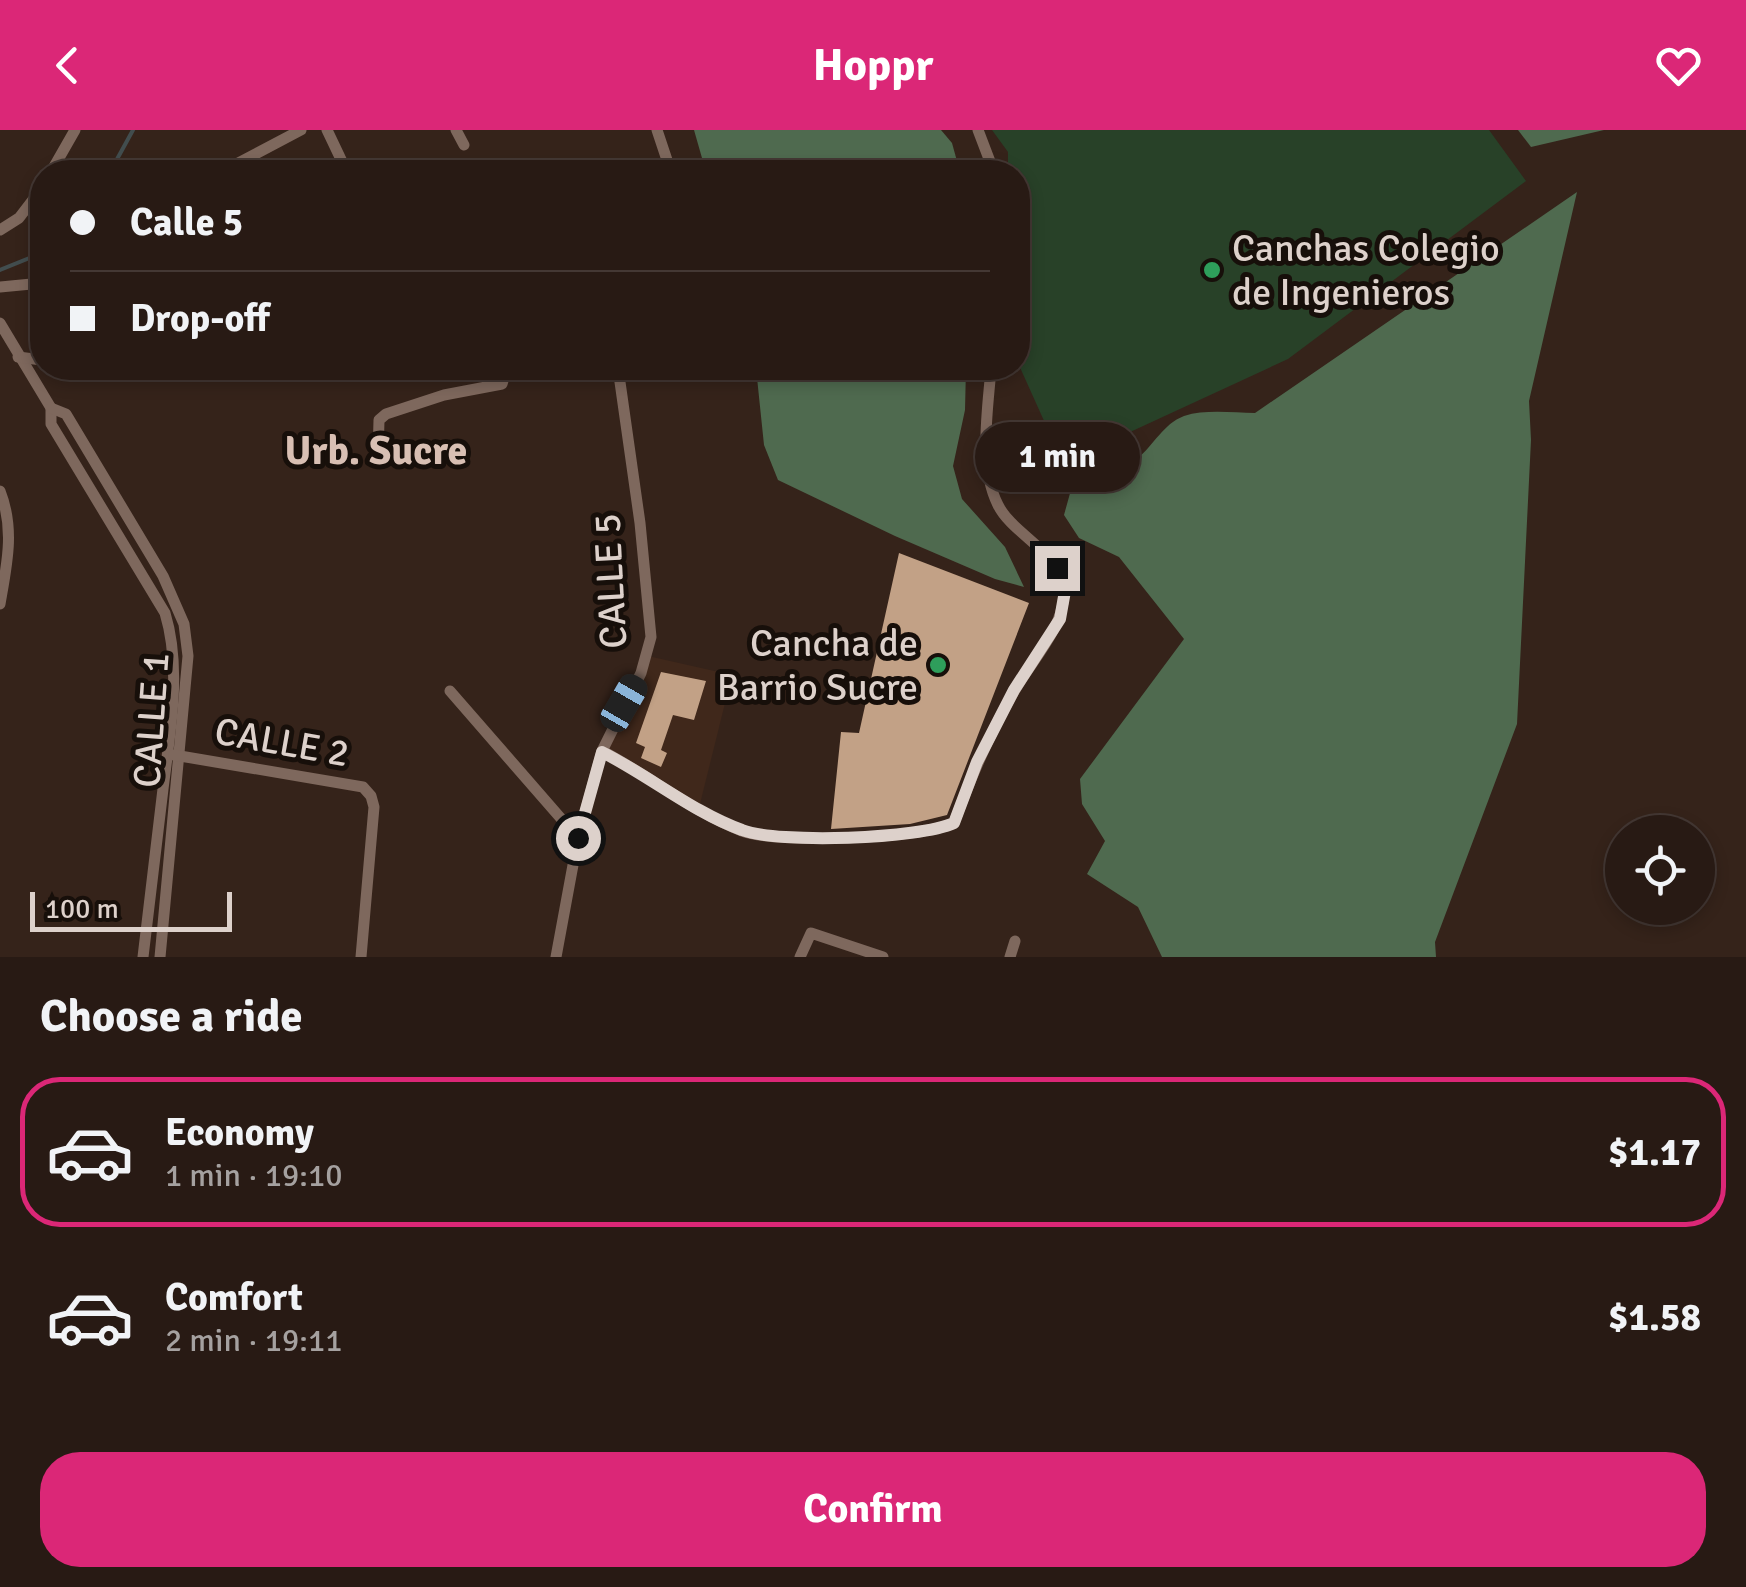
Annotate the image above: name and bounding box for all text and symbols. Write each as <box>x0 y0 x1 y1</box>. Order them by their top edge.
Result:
icon: back <box>40 38 95 93</box>
text: Hoppr <box>813 38 933 93</box>
icon: heart <box>1651 38 1706 93</box>
text: Calle 5 <box>130 199 243 246</box>
place label: Canchas Colegio de Ingenieros <box>1232 225 1500 316</box>
marker: Canchas Colegio de Ingenieros <box>1201 259 1223 281</box>
text: Drop-off <box>130 295 270 342</box>
callout: 1 min <box>974 423 1140 493</box>
district label: Urb. Sucre <box>285 426 467 476</box>
text: 1 min <box>1019 437 1096 476</box>
street label: CALLE 5 <box>583 512 638 650</box>
route end <box>1035 546 1080 591</box>
place label: Cancha de Barrio Sucre <box>717 620 918 711</box>
street label: CALLE 1 <box>123 651 180 789</box>
marker: Cancha de Barrio Sucre <box>927 654 949 676</box>
car <box>596 670 652 736</box>
street label: CALLE 2 <box>211 708 353 777</box>
map controls <box>1605 815 1715 925</box>
button: locate <box>1605 815 1715 925</box>
route start <box>556 816 601 861</box>
scale bar <box>30 887 232 931</box>
text: 100 m <box>45 892 119 926</box>
text: Choose a ride <box>40 989 303 1044</box>
icon: car <box>45 1107 135 1197</box>
text: Economy <box>165 1109 314 1156</box>
text: $1.17 <box>1608 1129 1701 1176</box>
text: 1 min · 19:10 <box>165 1156 343 1195</box>
icon: car <box>45 1272 135 1362</box>
text: Comfort <box>165 1274 303 1321</box>
text: $1.58 <box>1608 1294 1701 1341</box>
text: 2 min · 19:11 <box>165 1321 343 1360</box>
button: Confirm <box>40 1452 1706 1567</box>

